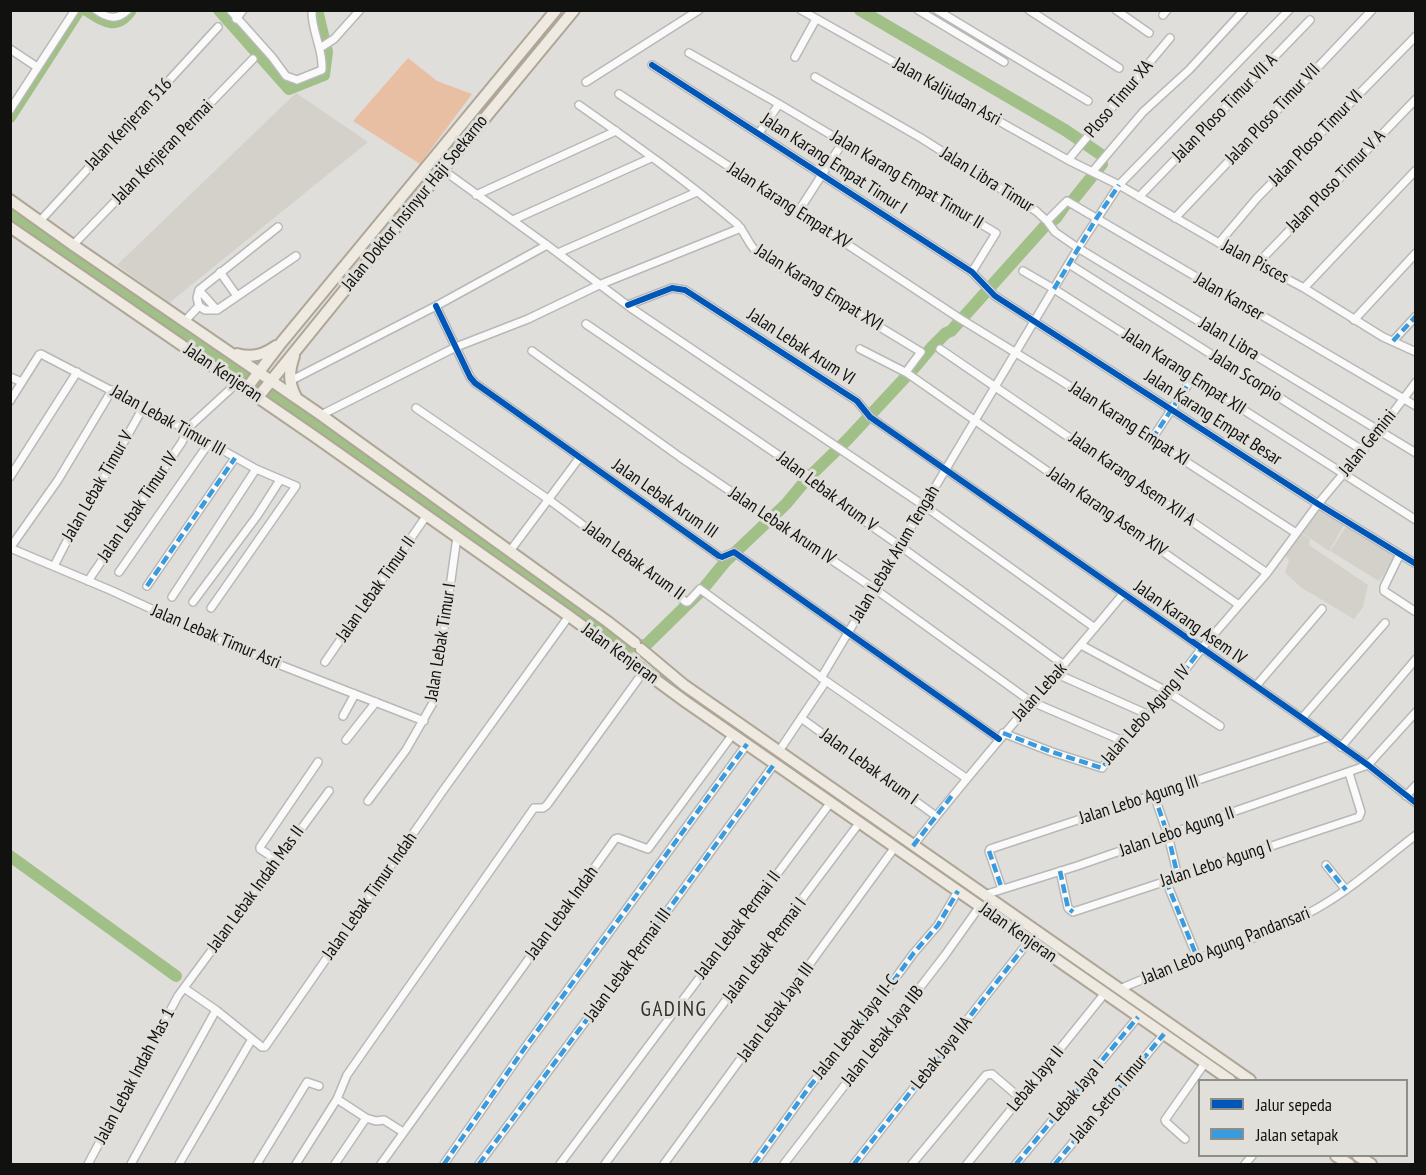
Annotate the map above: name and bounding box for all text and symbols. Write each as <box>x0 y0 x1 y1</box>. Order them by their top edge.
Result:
street label: Jalan Ploso Timur VII A <box>1168 50 1282 166</box>
street label: Jalan Kalijudan Asri <box>889 53 1005 131</box>
street label: Ploso Timur XA <box>1080 56 1158 142</box>
street label: Jalan Ploso Timur VII <box>1221 59 1325 169</box>
street label: Jalan Kenjeran 516 <box>81 74 177 174</box>
street label: Jalan Ploso Timur VI <box>1265 85 1367 191</box>
street label: Jalan Kenjeran Permai <box>108 96 218 208</box>
street label: Jalan Karang Empat Timur I <box>757 109 911 219</box>
street label: Jalan Doktor Insinyur Haji Soekarno <box>337 111 493 295</box>
street label: Jalan Karang Empat Timur II <box>827 126 987 234</box>
street label: Jalan Ploso Timur V A <box>1282 126 1390 236</box>
street label: Jalan Libra Timur <box>936 143 1038 217</box>
street label: Jalan Karang Empat XV <box>723 158 855 254</box>
street label: Jalan Pisces <box>1218 235 1292 289</box>
street label: Jalan Karang Empat XVI <box>751 240 887 336</box>
street label: Jalan Kanser <box>1190 268 1268 326</box>
street label: Jalan Lebak Arum VI <box>743 304 859 390</box>
street label: Jalan Libra <box>1195 313 1263 365</box>
street label: Jalan Karang Empat XII <box>1118 324 1250 420</box>
street label: Jalan Kenjeran <box>180 339 266 407</box>
street label: Jalan Scorpio <box>1206 345 1286 407</box>
street label: Jalan Karang Empat Besar <box>1140 366 1286 470</box>
street label: Jalan Karang Empat XI <box>1065 377 1193 471</box>
street label: Jalan Lebak Timur III <box>107 381 229 461</box>
street label: Jalan Gemini <box>1335 406 1401 480</box>
street label: Jalan Lebak Timur V <box>58 427 138 545</box>
street label: Jalan Karang Asem XII A <box>1065 427 1199 531</box>
street label: Jalan Lebak Arum V <box>773 447 881 537</box>
street label: Jalan Lebak Timur IV <box>93 448 183 566</box>
street label: Jalan Lebak Arum III <box>608 455 722 543</box>
street label: Jalan Karang Asem XIV <box>1043 463 1171 561</box>
street label: Jalan Lebak Arum IV <box>725 482 839 570</box>
street label: Jalan Lebak Arum Tengah <box>846 482 944 626</box>
street label: Jalan Lebak Arum II <box>579 517 689 605</box>
street label: Jalan Lebak Timur II <box>332 532 420 646</box>
street label: Jalan Karang Asem IV <box>1130 576 1250 670</box>
street label: Jalan Lebak Timur I <box>421 582 461 702</box>
street label: Jalan Lebak Timur Asri <box>148 600 284 674</box>
street label: Jalan Kenjeran <box>577 619 663 689</box>
street label: Jalan Lebak <box>1008 658 1072 726</box>
street label: Jalan Lebo Agung IV <box>1097 661 1195 769</box>
street label: Jalan Lebak Arum I <box>816 724 922 810</box>
street label: Jalan Lebo Agung III <box>1077 771 1201 829</box>
street label: Jalan Lebo Agung II <box>1117 802 1237 862</box>
street label: Jalan Lebak Indah Mas II <box>203 822 309 956</box>
street label: Jalan Lebak Timur Indah <box>318 828 422 964</box>
street label: Jalan Lebo Agung I <box>1158 836 1274 892</box>
street label: Jalan Lebak Indah <box>521 862 603 964</box>
street label: Jalan Lebak Permai II <box>690 867 786 983</box>
street label: Jalan Lebak Permai I <box>719 893 811 1007</box>
street label: Jalan Kenjeran <box>975 898 1061 968</box>
street label: Jalan Lebo Agung Pandansari <box>1139 902 1313 990</box>
street label: Jalan Lebak Permai III <box>580 905 676 1025</box>
street label: Jalan Lebak Jaya III <box>733 959 819 1065</box>
street label: Jalan Lebak Jaya II-C <box>809 971 903 1083</box>
street label: Jalan Lebak Jaya IIB <box>837 982 929 1090</box>
district label: GADING <box>641 997 707 1023</box>
street label: Jalan Lebak Indah Mas 1 <box>90 1005 180 1147</box>
street label: Lebak Jaya IIA <box>907 1012 977 1094</box>
street label: Lebak Jaya II <box>1003 1042 1069 1116</box>
street label: Jalan Setro Timur <box>1066 1051 1152 1147</box>
street label: Lebak Jaya I <box>1045 1056 1109 1126</box>
legend <box>1198 1079 1408 1157</box>
text: Jalur sepeda <box>1256 1093 1332 1116</box>
text: Jalan setapak <box>1256 1123 1338 1146</box>

